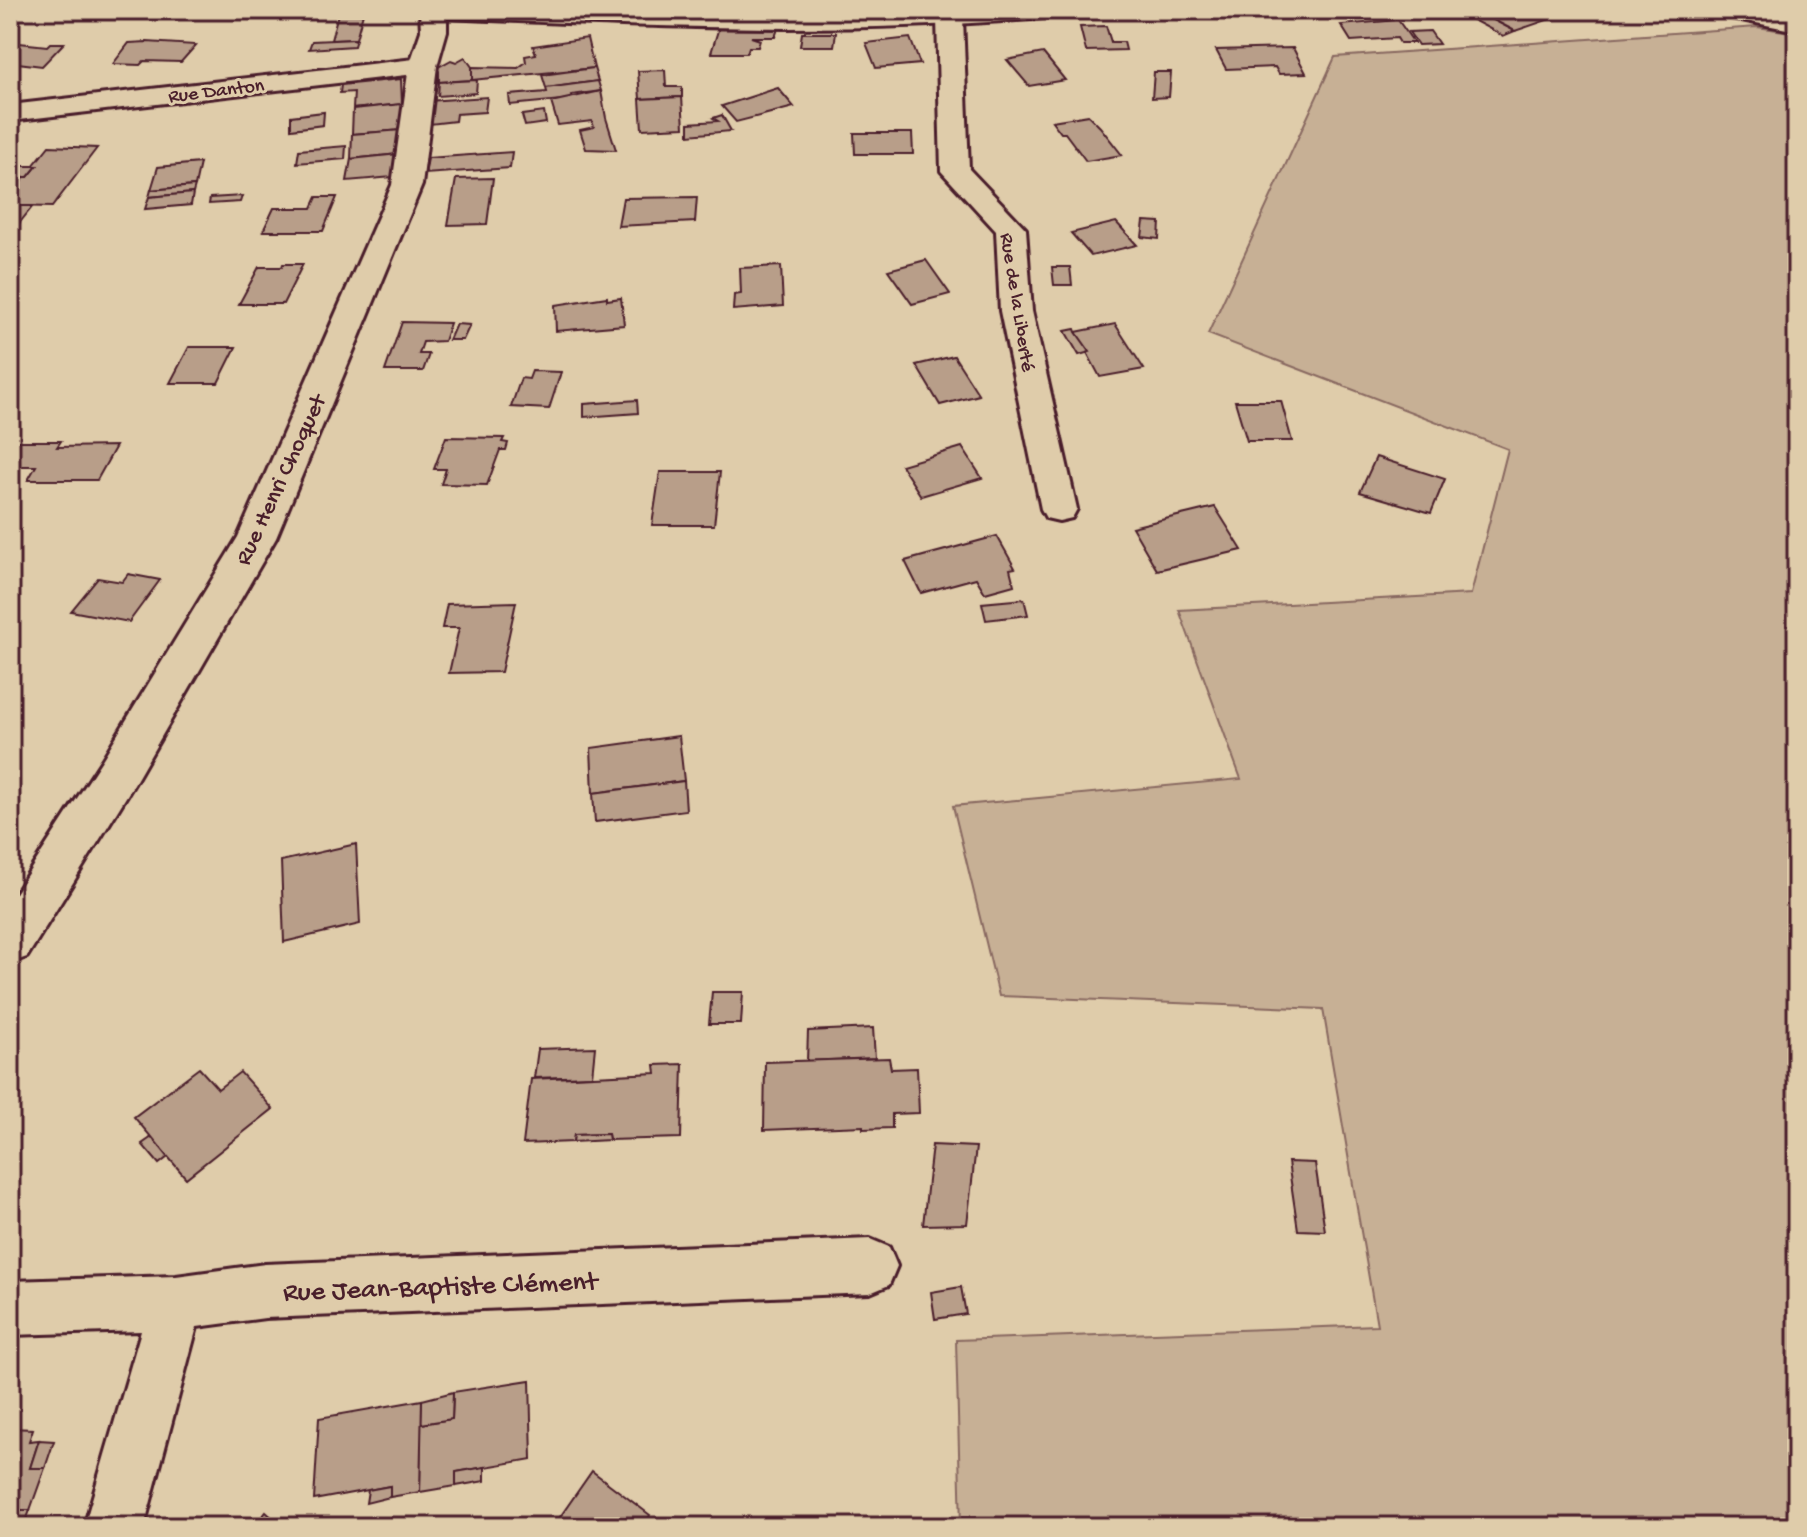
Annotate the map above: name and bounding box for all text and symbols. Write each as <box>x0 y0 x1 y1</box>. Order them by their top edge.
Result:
street label: Rue Danton <box>167 75 266 110</box>
street label: Rue de la Liberté <box>993 232 1038 374</box>
street label: Rue Henri Choquet <box>230 389 335 570</box>
street label: Rue Jean-Baptiste Clément <box>282 1266 601 1310</box>

